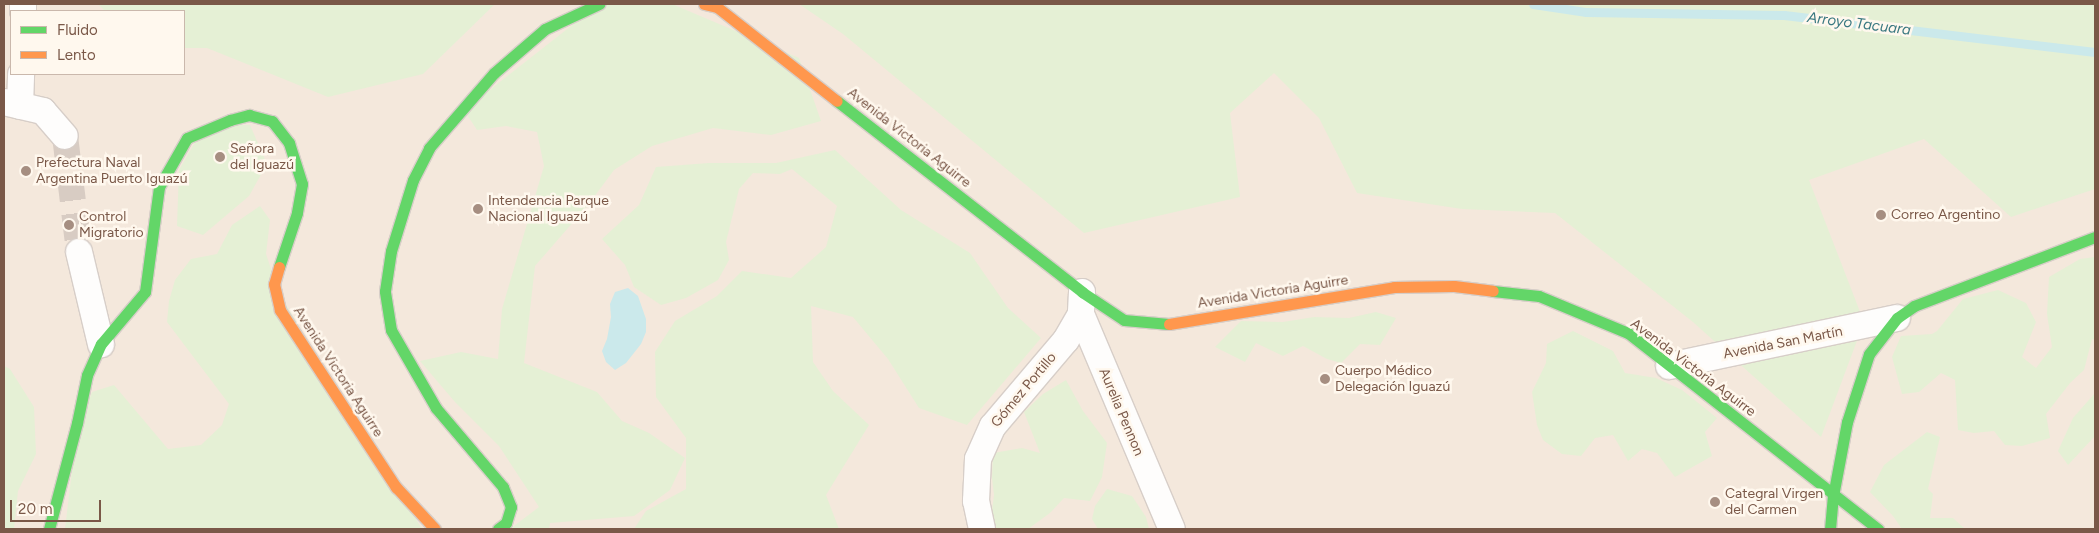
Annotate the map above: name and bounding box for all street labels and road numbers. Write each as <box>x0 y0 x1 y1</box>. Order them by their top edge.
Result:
street label: Avenida Victoria Aguirre <box>844 85 974 191</box>
street label: Avenida Victoria Aguirre <box>1197 272 1349 312</box>
street label: Avenida Victoria Aguirre <box>290 304 386 440</box>
street label: Avenida Victoria Aguirre <box>1627 315 1759 421</box>
street label: Avenida San Martín <box>1722 323 1844 363</box>
street label: Gómez Portillo <box>988 349 1060 431</box>
street label: Aurelia Pennon <box>1095 366 1147 458</box>

